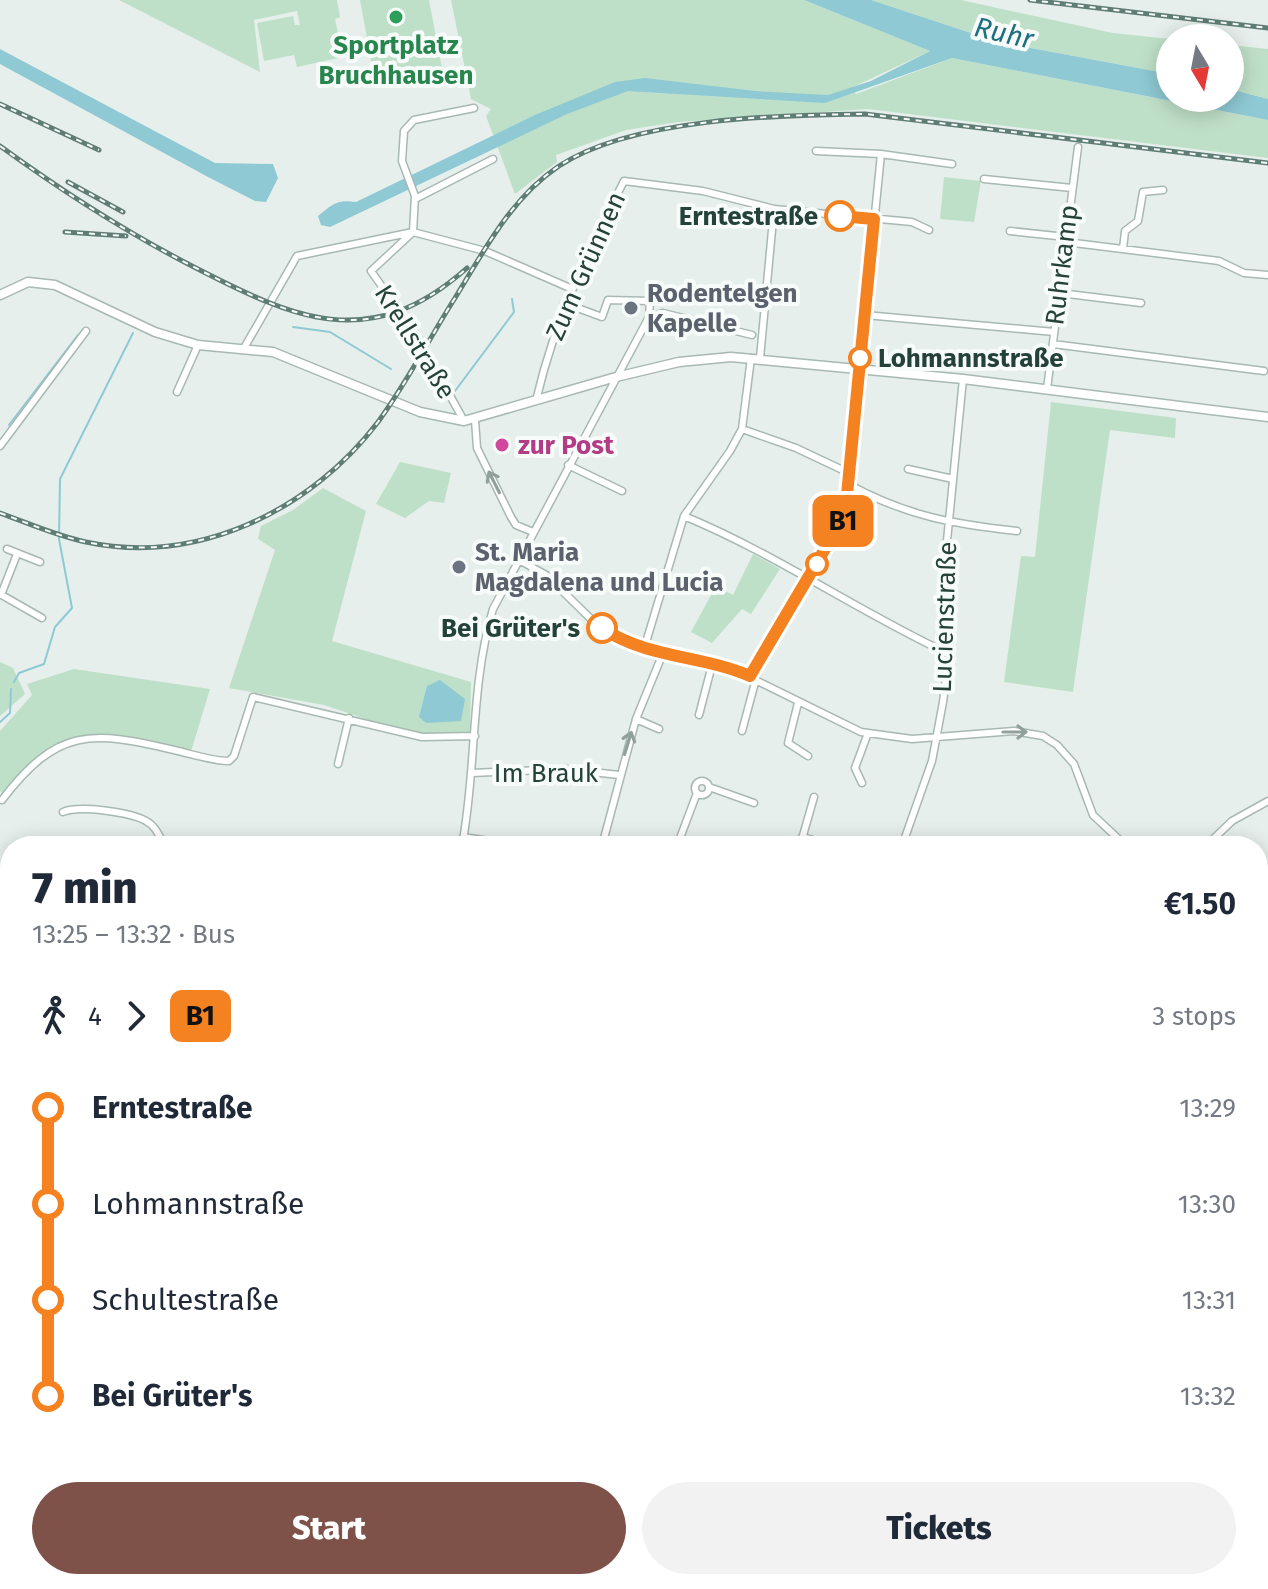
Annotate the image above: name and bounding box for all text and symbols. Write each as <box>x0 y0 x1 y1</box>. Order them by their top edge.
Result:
marker: Sportplatz Bruchhausen <box>387 8 405 26</box>
water label: Ruhr <box>971 10 1038 56</box>
north arrow <box>1156 24 1244 112</box>
map controls <box>1156 24 1244 112</box>
place label: Sportplatz Bruchhausen <box>319 30 473 91</box>
street label: Zum Grünnen <box>540 187 632 345</box>
place label: Erntestraße <box>679 201 818 232</box>
marker: Erntestraße <box>825 201 855 231</box>
street label: Ruhrkamp <box>1039 203 1085 327</box>
place label: Rodentelgen Kapelle <box>647 278 798 339</box>
street label: Krellstraße <box>368 279 462 405</box>
marker: Rodentelgen Kapelle <box>622 299 640 317</box>
place label: Lohmannstraße <box>878 343 1064 374</box>
marker: Lohmannstraße <box>849 347 871 369</box>
place label: zur Post <box>518 430 615 461</box>
marker: zur Post <box>493 436 511 454</box>
one-way arrow <box>486 470 502 494</box>
line badge: B1 <box>807 495 879 547</box>
text: B1 <box>828 504 858 537</box>
place label: St. Maria Magdalena und Lucia <box>475 537 724 598</box>
street label: Lucienstraße <box>927 541 963 693</box>
unlabelled marker <box>806 553 828 575</box>
marker: St. Maria Magdalena und Lucia <box>450 558 468 576</box>
place label: Bei Grüter's <box>441 613 580 644</box>
marker: Bei Grüter's <box>587 613 617 643</box>
one-way arrow <box>1002 724 1028 740</box>
one-way arrow <box>621 731 636 757</box>
street label: Im Brauk <box>494 758 599 789</box>
text: 7 min <box>32 862 138 915</box>
text: €1.50 <box>1164 886 1236 922</box>
text: 13:25 – 13:32 · Bus <box>32 919 235 950</box>
icon: walk <box>32 994 76 1038</box>
icon: forward <box>114 994 158 1038</box>
text: B1 <box>186 999 215 1032</box>
text: 4 <box>88 1001 102 1032</box>
text: 3 stops <box>1152 1001 1236 1032</box>
text: Erntestraße <box>92 1090 253 1126</box>
text: 13:29 <box>1179 1093 1236 1124</box>
text: Lohmannstraße <box>92 1186 304 1222</box>
text: 13:30 <box>1178 1189 1236 1220</box>
text: Schultestraße <box>92 1282 279 1318</box>
text: 13:31 <box>1182 1285 1236 1316</box>
text: Bei Grüter's <box>92 1378 252 1414</box>
text: 13:32 <box>1180 1381 1236 1412</box>
button: Start <box>32 1482 626 1574</box>
button: Tickets <box>642 1482 1236 1574</box>

